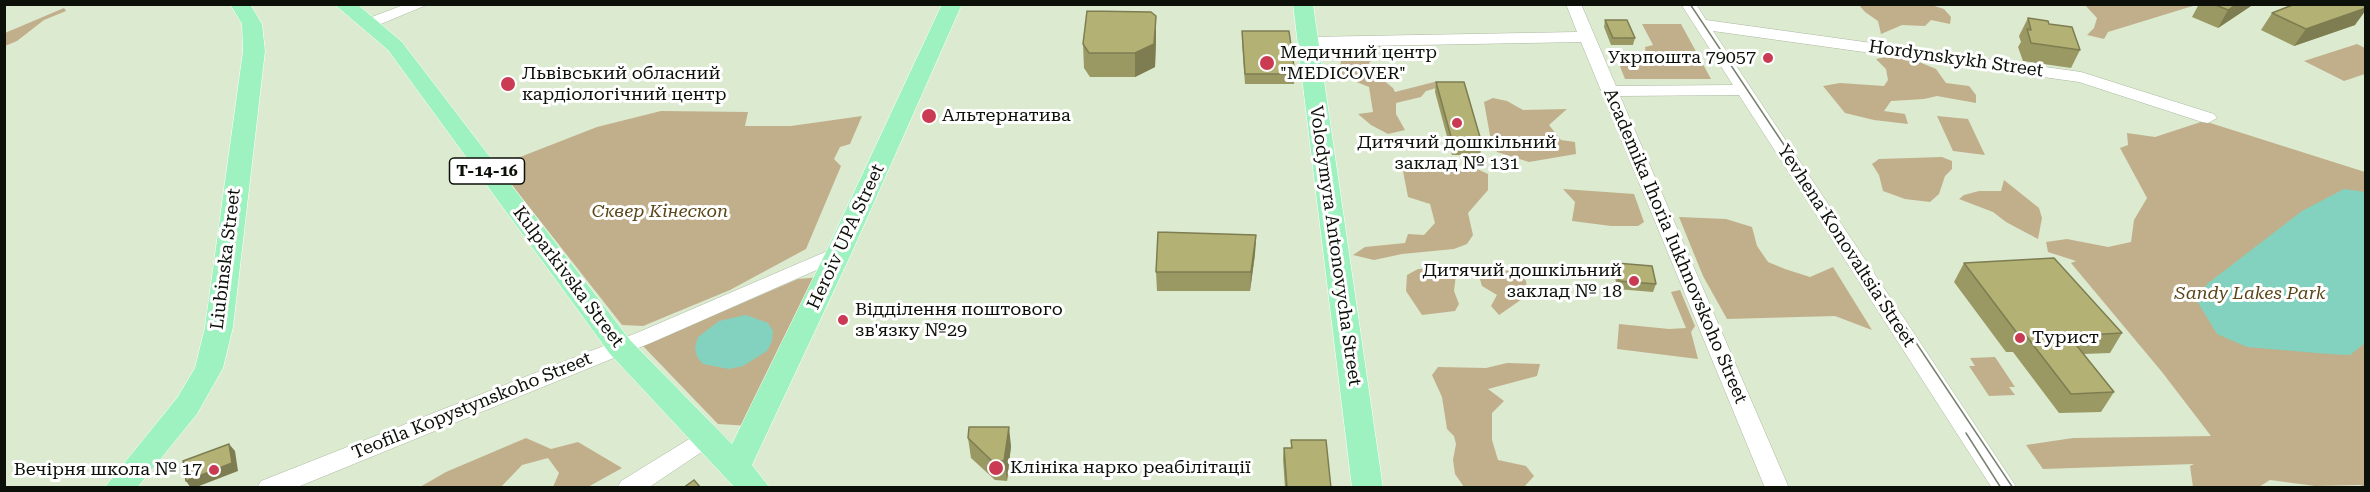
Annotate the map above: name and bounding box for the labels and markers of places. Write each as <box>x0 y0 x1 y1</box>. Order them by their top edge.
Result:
place label: Медичний центр "MEDICOVER" <box>1280 42 1437 84</box>
place label: Укрпошта 79057 <box>1608 47 1756 69</box>
marker: Укрпошта 79057 <box>1761 51 1775 65</box>
marker: Медичний центр "MEDICOVER" <box>1258 54 1276 72</box>
place label: Львівський обласний кардіологічний центр <box>522 63 726 106</box>
marker: Львівський обласний кардіологічний центр <box>499 75 517 93</box>
place label: Альтернатива <box>942 105 1071 127</box>
marker: Альтернатива <box>920 107 938 125</box>
marker: Дитячий дошкільний заклад № 131 <box>1450 116 1464 130</box>
place label: Дитячий дошкільний заклад № 131 <box>1357 132 1557 174</box>
place label: Дитячий дошкільний заклад № 18 <box>1423 260 1622 302</box>
marker: Дитячий дошкільний заклад № 18 <box>1627 274 1641 288</box>
place label: Відділення поштового зв'язку №29 <box>855 299 1063 342</box>
marker: Відділення поштового зв'язку №29 <box>836 313 850 327</box>
place label: Турист <box>2032 327 2099 349</box>
marker: Турист <box>2013 331 2027 345</box>
place label: Клініка нарко реабілітації <box>1010 457 1251 479</box>
place label: Вечірня школа № 17 <box>14 459 202 481</box>
marker: Клініка нарко реабілітації <box>987 459 1005 477</box>
marker: Вечірня школа № 17 <box>207 463 221 477</box>

